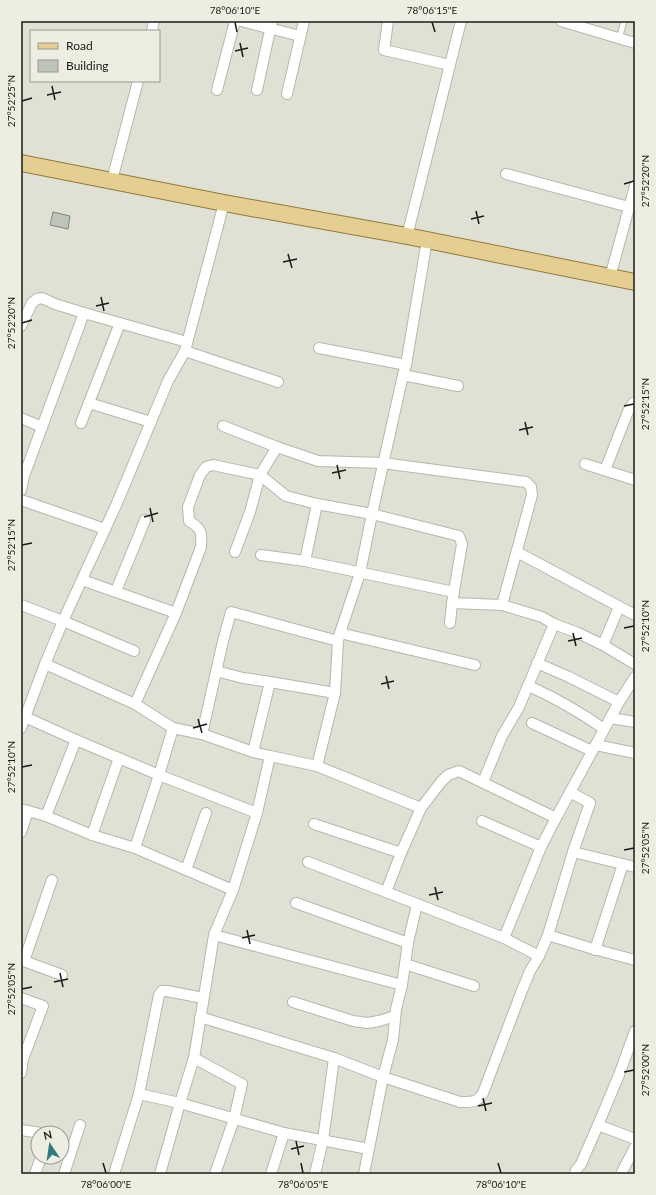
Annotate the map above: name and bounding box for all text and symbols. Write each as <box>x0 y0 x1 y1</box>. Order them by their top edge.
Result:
text: 78°06'10"E <box>210 4 260 16</box>
text: 78°06'15"E <box>407 4 457 16</box>
legend <box>30 30 160 82</box>
text: Road <box>66 38 93 53</box>
text: Building <box>66 58 109 73</box>
text: 27°52'25"N <box>5 75 17 127</box>
text: 27°52'20"N <box>639 155 651 207</box>
text: 27°52'20"N <box>5 297 17 349</box>
text: 27°52'15"N <box>639 378 651 430</box>
text: 27°52'15"N <box>5 519 17 571</box>
text: 27°52'10"N <box>639 600 651 652</box>
text: 27°52'10"N <box>5 741 17 793</box>
text: 27°52'05"N <box>639 822 651 874</box>
text: 27°52'05"N <box>5 963 17 1015</box>
text: 27°52'00"N <box>639 1044 651 1096</box>
north arrow <box>30 1125 70 1165</box>
text: N <box>42 1127 53 1142</box>
text: 78°06'00"E <box>81 1178 131 1190</box>
text: 78°06'05"E <box>278 1178 328 1190</box>
text: 78°06'10"E <box>476 1178 526 1190</box>

